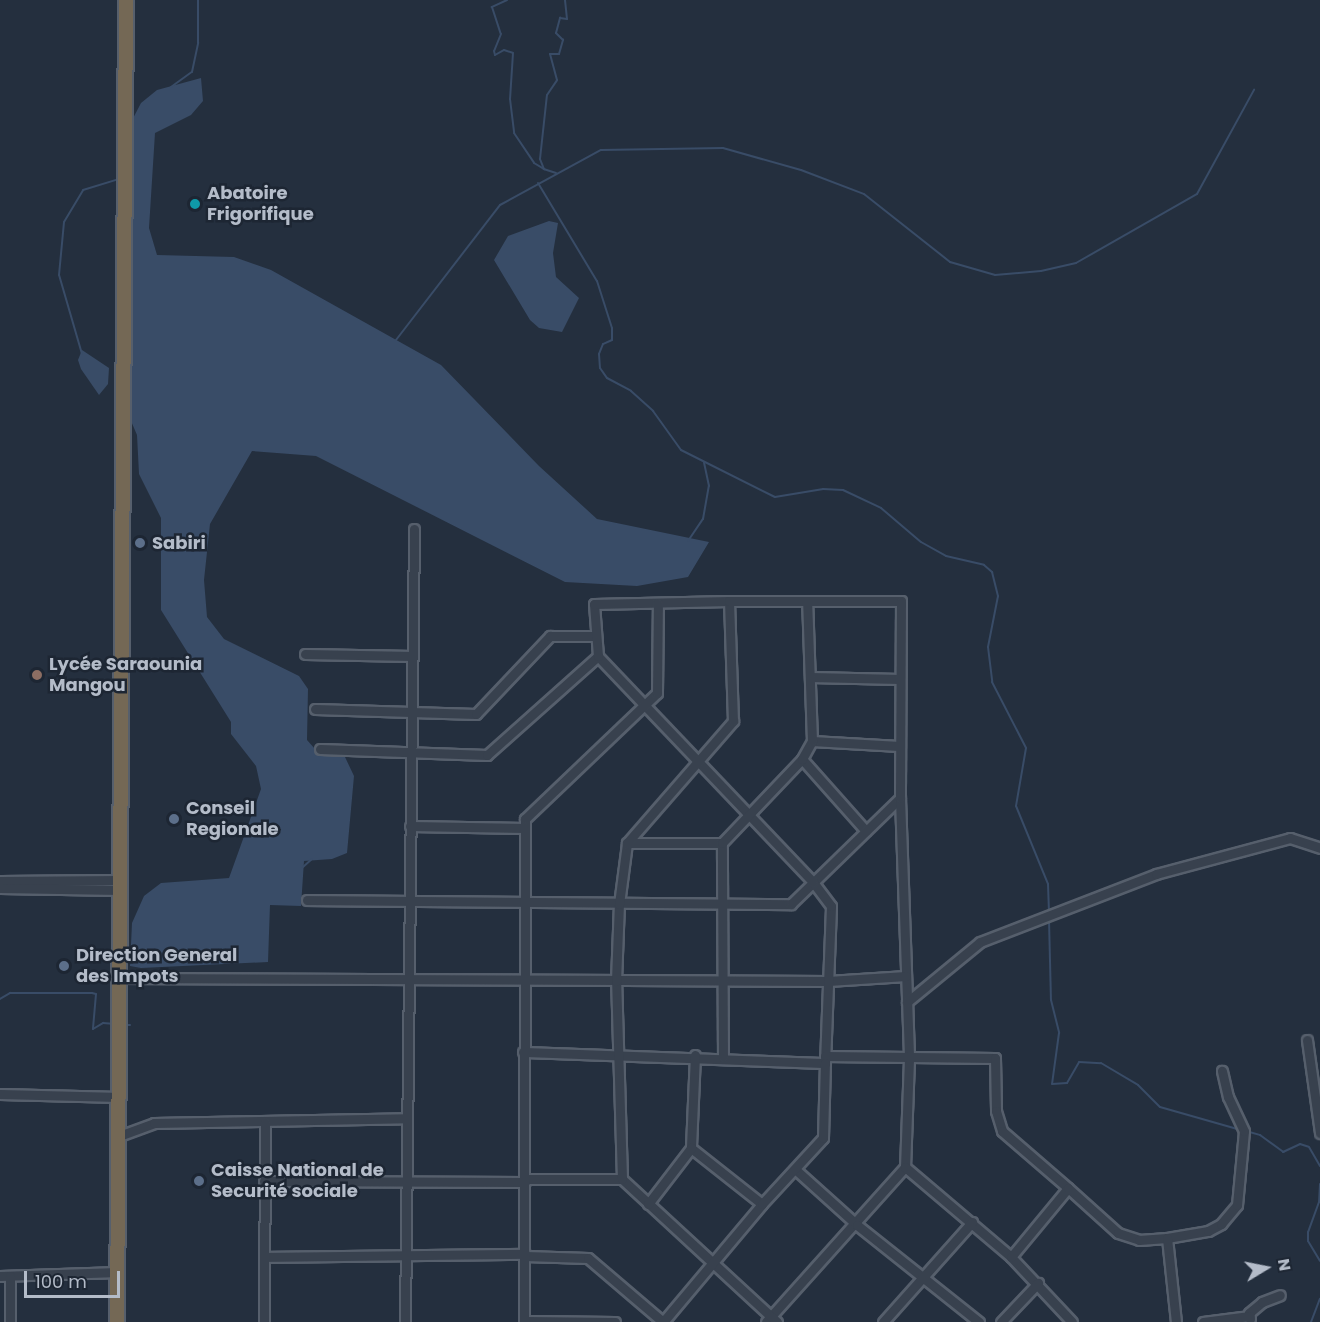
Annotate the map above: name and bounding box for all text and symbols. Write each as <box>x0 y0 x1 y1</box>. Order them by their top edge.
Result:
place label: Abatoire Frigorifique <box>207 183 314 226</box>
marker: Abatoire Frigorifique <box>188 197 202 211</box>
place label: Sabiri <box>152 532 206 554</box>
marker: Sabiri <box>133 536 147 550</box>
place label: Lycée Saraounia Mangou <box>49 654 202 696</box>
marker: Lycée Saraounia Mangou <box>30 668 44 682</box>
place label: Conseil Regionale <box>186 798 279 840</box>
marker: Conseil Regionale <box>167 812 181 826</box>
place label: Direction General des Impots <box>76 945 237 988</box>
marker: Direction General des Impots <box>57 959 71 973</box>
place label: Caisse National de Securité sociale <box>211 1160 384 1202</box>
marker: Caisse National de Securité sociale <box>192 1174 206 1188</box>
north arrow <box>1236 1238 1296 1298</box>
text: N <box>1272 1257 1297 1273</box>
scale bar <box>27 1259 123 1297</box>
text: 100 m <box>35 1269 87 1294</box>

